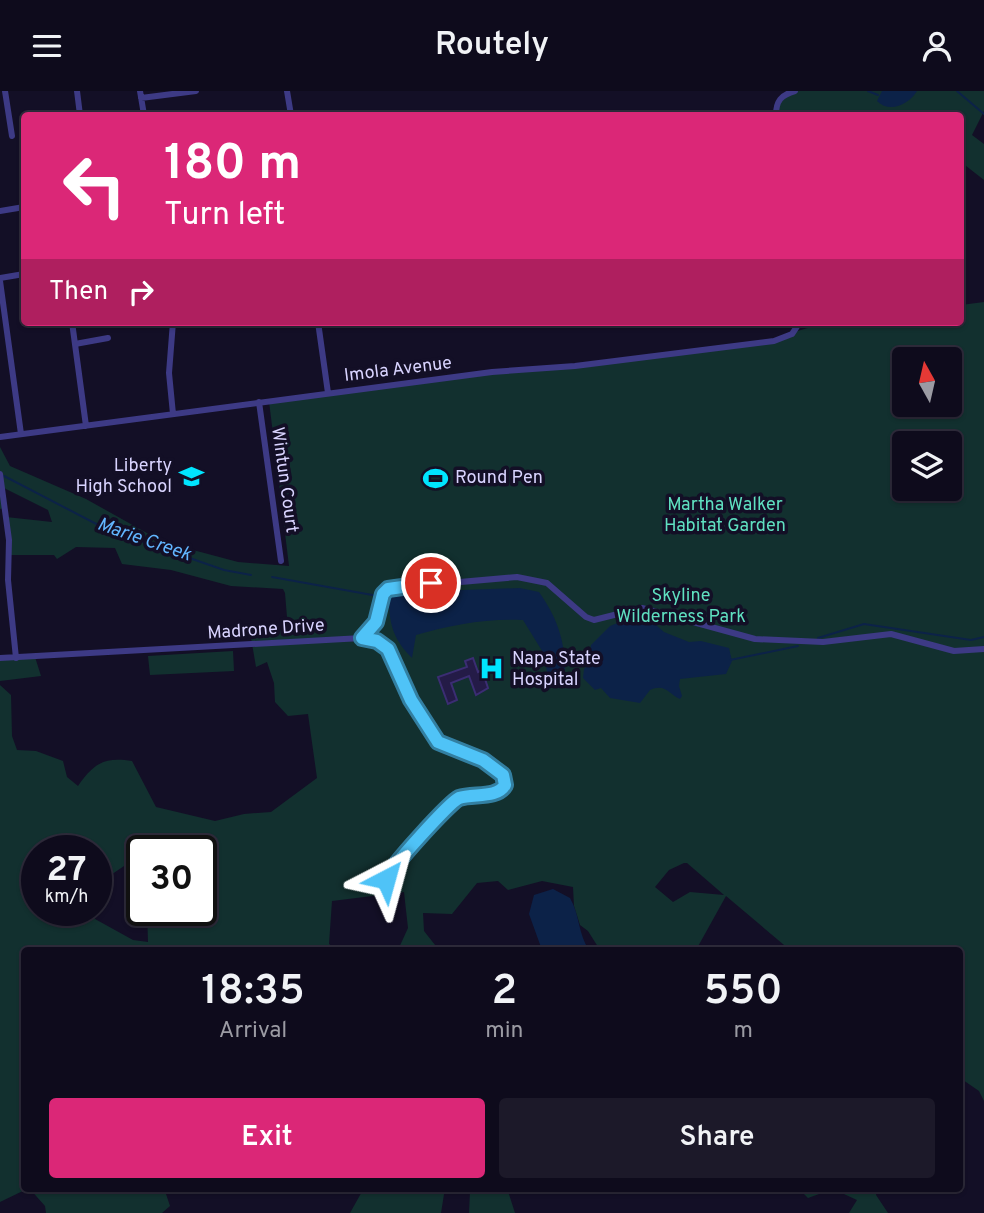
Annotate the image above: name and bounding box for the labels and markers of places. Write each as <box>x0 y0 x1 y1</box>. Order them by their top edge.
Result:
place label: Liberty High School <box>75 455 172 499</box>
school or university icon: Liberty High School <box>178 462 206 490</box>
sports icon: Round Pen <box>421 464 449 492</box>
place label: Round Pen <box>455 467 543 490</box>
pin <box>401 553 461 613</box>
place label: Napa State Hospital <box>512 648 601 692</box>
hospital icon: Napa State Hospital <box>478 655 506 683</box>

